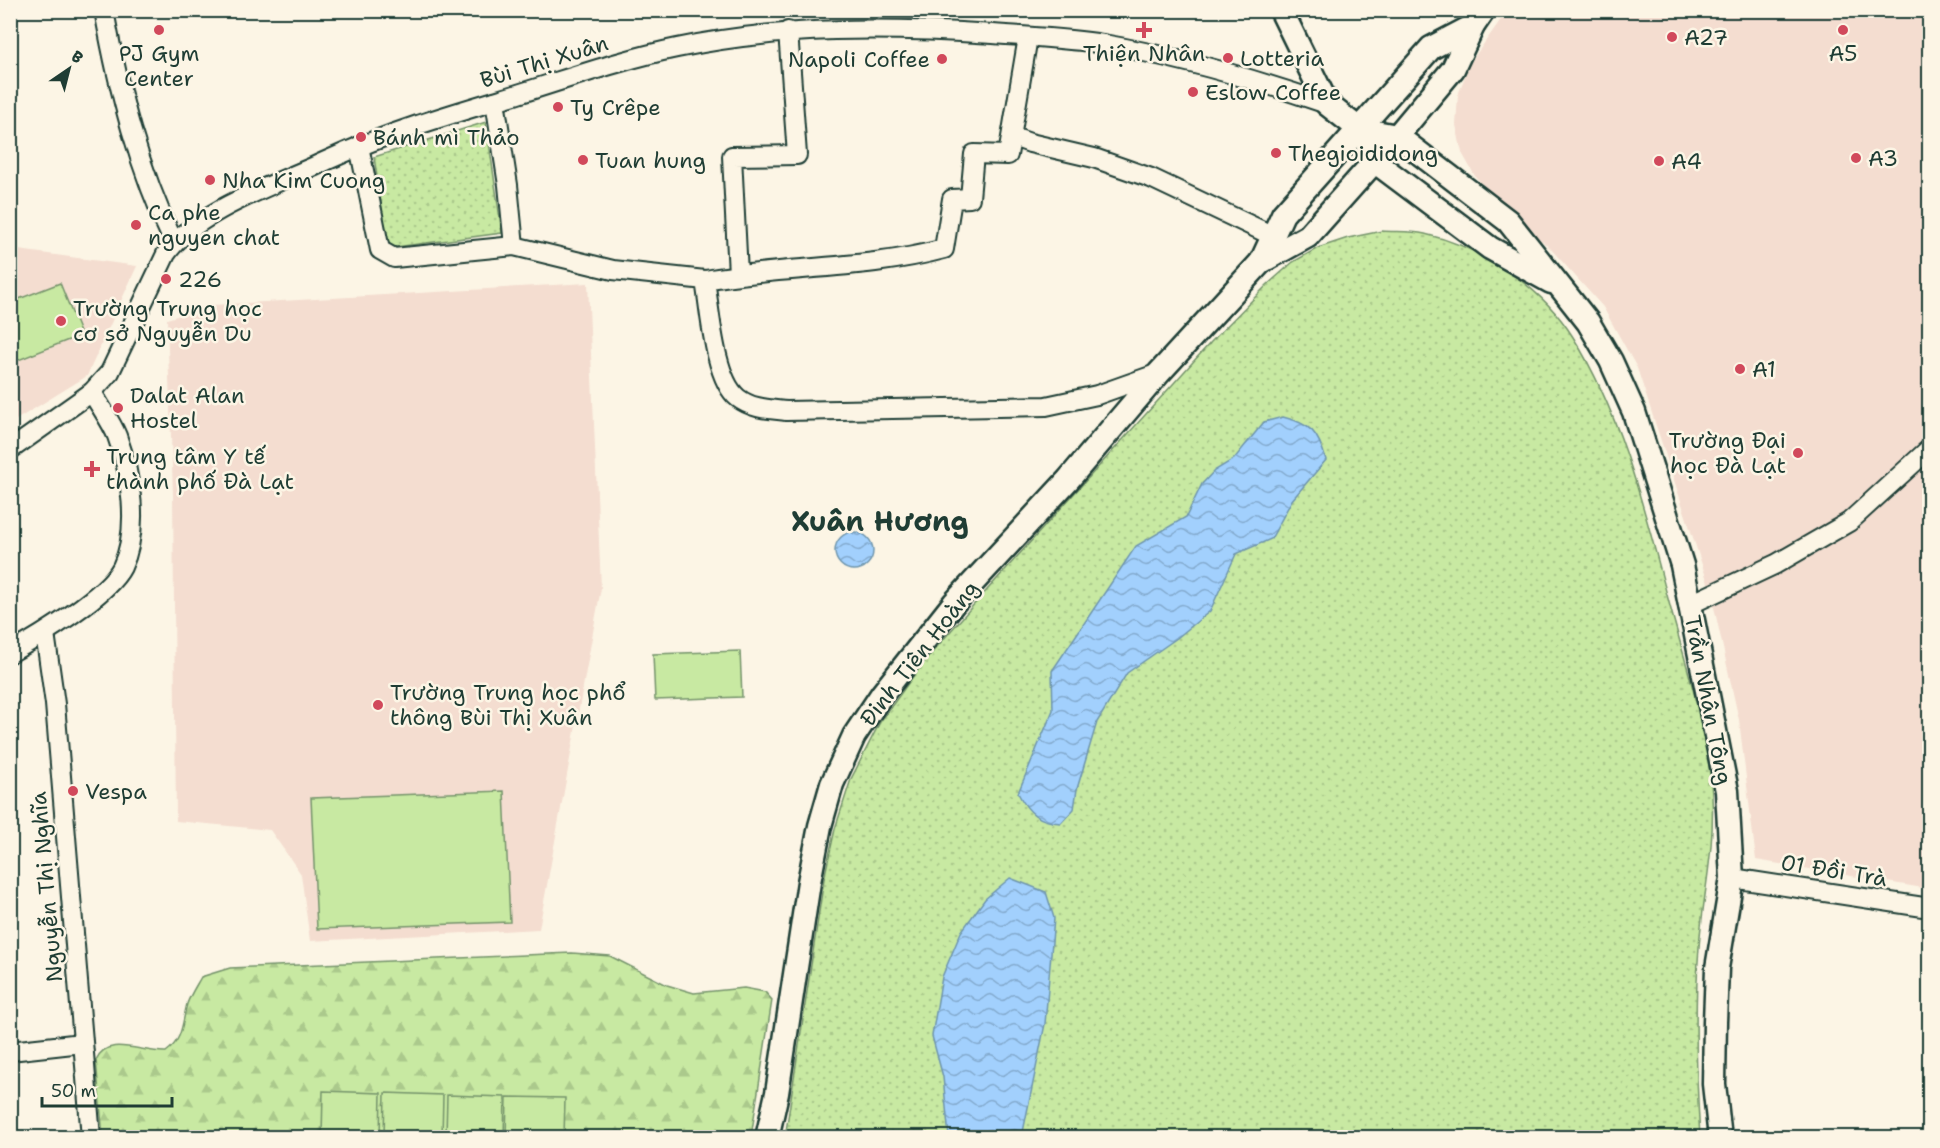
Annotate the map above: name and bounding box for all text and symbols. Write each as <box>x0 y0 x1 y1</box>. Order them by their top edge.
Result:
marker: PJ Gym Center <box>152 23 166 37</box>
marker: Thiện Nhân <box>1137 23 1151 37</box>
place label: A27 <box>1684 23 1728 52</box>
marker: A5 <box>1836 23 1850 37</box>
street label: Bùi Thị Xuân <box>477 28 612 95</box>
marker: A27 <box>1665 30 1679 44</box>
north arrow <box>39 39 99 99</box>
place label: PJ Gym Center <box>119 39 199 93</box>
place label: Thiện Nhân <box>1083 39 1205 68</box>
place label: A5 <box>1829 39 1857 68</box>
place label: Lotteria <box>1240 44 1324 73</box>
place label: Napoli Coffee <box>788 45 930 74</box>
text: B <box>67 46 87 69</box>
marker: Lotteria <box>1221 51 1235 65</box>
marker: Napoli Coffee <box>935 52 949 66</box>
place label: Eslow Coffee <box>1205 78 1341 107</box>
marker: Eslow Coffee <box>1186 85 1200 99</box>
place label: Ty Crêpe <box>570 93 661 122</box>
marker: Ty Crêpe <box>551 100 565 114</box>
place label: Bánh mì Thảo <box>373 123 520 152</box>
marker: Bánh mì Thảo <box>354 130 368 144</box>
place label: Thegioididong <box>1288 139 1438 168</box>
place label: A3 <box>1868 144 1898 173</box>
place label: Tuan hung <box>595 146 706 175</box>
marker: Thegioididong <box>1269 146 1283 160</box>
place label: A4 <box>1671 147 1702 176</box>
marker: A3 <box>1849 151 1863 165</box>
marker: Tuan hung <box>576 153 590 167</box>
marker: A4 <box>1652 154 1666 168</box>
place label: Nha Kim Cuong <box>222 166 385 195</box>
marker: Nha Kim Cuong <box>203 173 217 187</box>
place label: Ca phe nguyen chat <box>148 198 280 252</box>
marker: Ca phe nguyen chat <box>129 218 143 232</box>
place label: 226 <box>178 265 222 294</box>
marker: 226 <box>159 272 173 286</box>
place label: Trường Trung học cơ sở Nguyễn Du <box>73 294 262 348</box>
marker: Trường Trung học cơ sở Nguyễn Du <box>54 314 68 328</box>
place label: A1 <box>1752 355 1776 384</box>
marker: A1 <box>1733 362 1747 376</box>
place label: Dalat Alan Hostel <box>130 381 244 435</box>
marker: Dalat Alan Hostel <box>111 401 125 415</box>
place label: Trường Đại học Đà Lạt <box>1669 426 1786 480</box>
place label: Trung tâm Y tế thành phố Đà Lạt <box>106 442 294 496</box>
marker: Trường Đại học Đà Lạt <box>1791 446 1805 460</box>
marker: Trung tâm Y tế thành phố Đà Lạt <box>83 460 101 478</box>
district label: Xuân Hương <box>791 502 969 540</box>
street label: Đinh Tiên Hoàng <box>853 574 985 732</box>
street label: Trần Nhân Tông <box>1678 613 1739 787</box>
place label: Trường Trung học phổ thông Bùi Thị Xuân <box>390 678 626 732</box>
marker: Trường Trung học phổ thông Bùi Thị Xuân <box>371 698 385 712</box>
place label: Vespa <box>85 777 147 806</box>
marker: Vespa <box>66 784 80 798</box>
street label: Nguyễn Thị Nghĩa <box>24 790 69 983</box>
street label: 01 Đồi Trà <box>1779 848 1889 893</box>
scale bar <box>42 1070 172 1108</box>
text: 50 m <box>51 1079 96 1103</box>

